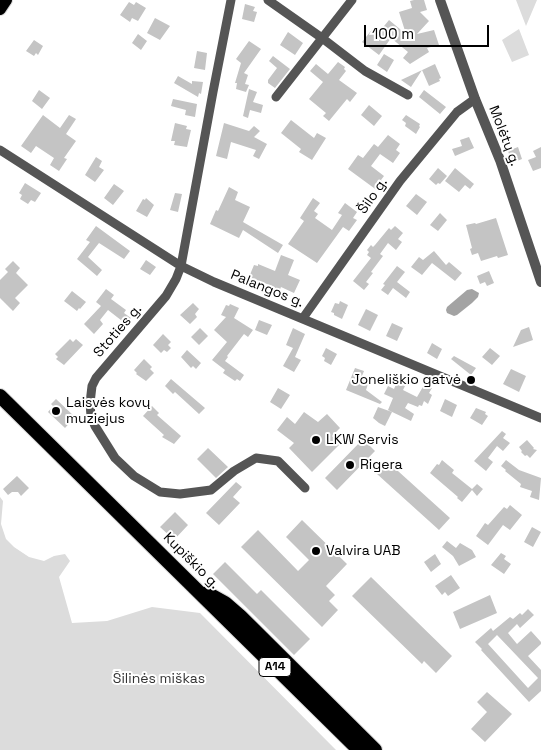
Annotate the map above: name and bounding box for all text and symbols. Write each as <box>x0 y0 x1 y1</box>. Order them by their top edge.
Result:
scale bar <box>366 15 491 47</box>
text: 100 m <box>372 24 414 43</box>
street label: Molėtų g. <box>485 103 523 169</box>
street label: Šilo g. <box>355 175 391 217</box>
street label: Palangos g. <box>228 267 306 311</box>
street label: Stoties g. <box>90 301 146 361</box>
place label: Joneliškio gatvė <box>352 372 461 388</box>
marker: Joneliškio gatvė <box>465 374 477 386</box>
place label: Laisvės kovų muziejus <box>66 395 150 428</box>
marker: Laisvės kovų muziejus <box>50 405 62 417</box>
place label: LKW Servis <box>326 432 399 448</box>
marker: LKW Servis <box>310 434 322 446</box>
place label: Rigera <box>360 457 403 473</box>
marker: Rigera <box>344 459 356 471</box>
street label: Kupiškio g. <box>159 529 223 593</box>
place label: Valvira UAB <box>326 543 401 559</box>
marker: Valvira UAB <box>310 545 322 557</box>
road number: A14 <box>259 658 291 676</box>
park label: Šilinės miškas <box>113 671 205 687</box>

